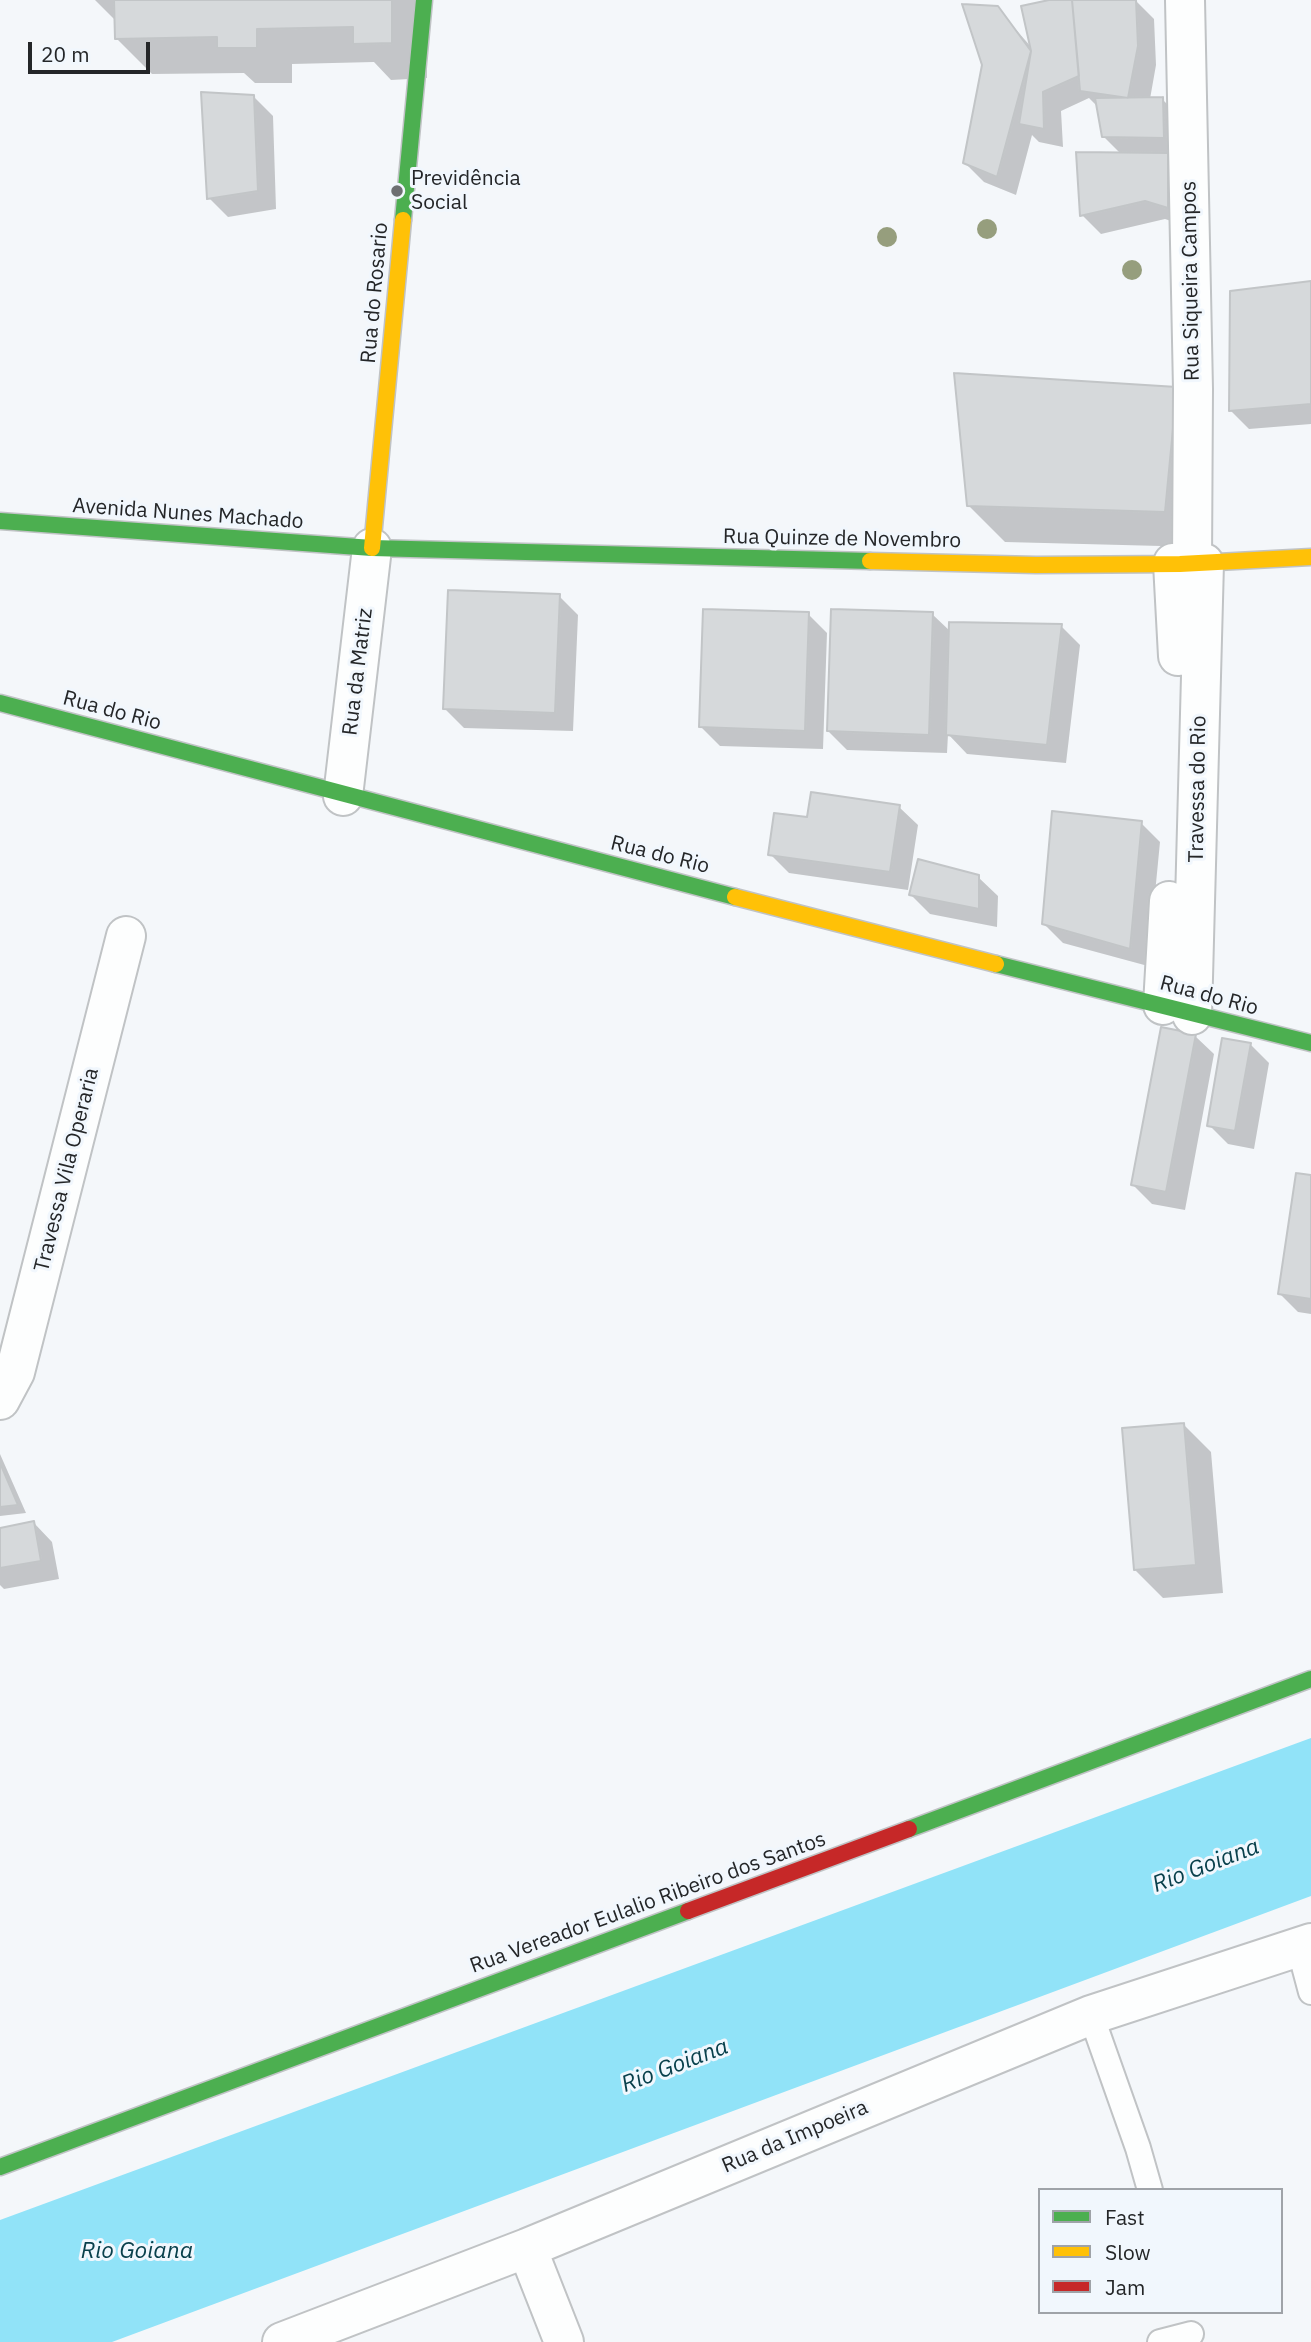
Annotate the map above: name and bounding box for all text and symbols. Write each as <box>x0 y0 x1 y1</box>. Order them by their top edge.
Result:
scale bar <box>32 28 154 72</box>
text: 20 m <box>41 40 90 68</box>
place label: Previdência Social <box>411 166 521 216</box>
street label: Rua Siqueira Campos <box>1177 181 1205 381</box>
marker: Previdência Social <box>389 183 405 199</box>
street label: Rua do Rosario <box>356 221 394 365</box>
street label: Avenida Nunes Machado <box>72 493 304 535</box>
street label: Rua Quinze de Novembro <box>723 524 961 554</box>
street label: Rua da Matriz <box>338 607 378 737</box>
street label: Rua do Rio <box>60 686 164 736</box>
street label: Travessa do Rio <box>1184 715 1212 863</box>
street label: Rua do Rio <box>608 831 712 879</box>
street label: Rua do Rio <box>1157 971 1261 1021</box>
street label: Travessa Vila Operaria <box>29 1065 105 1275</box>
street label: Rua Vereador Eulalio Ribeiro dos Santos <box>467 1827 829 1979</box>
water label: Rio Goiana <box>1149 1833 1263 1899</box>
water label: Rio Goiana <box>618 2033 732 2099</box>
street label: Rua da Impoeira <box>718 2095 872 2179</box>
legend <box>1038 2188 1283 2314</box>
text: Fast <box>1105 2203 1145 2231</box>
water label: Rio Goiana <box>81 2237 193 2265</box>
text: Slow <box>1105 2238 1151 2266</box>
text: Jam <box>1105 2273 1145 2301</box>

